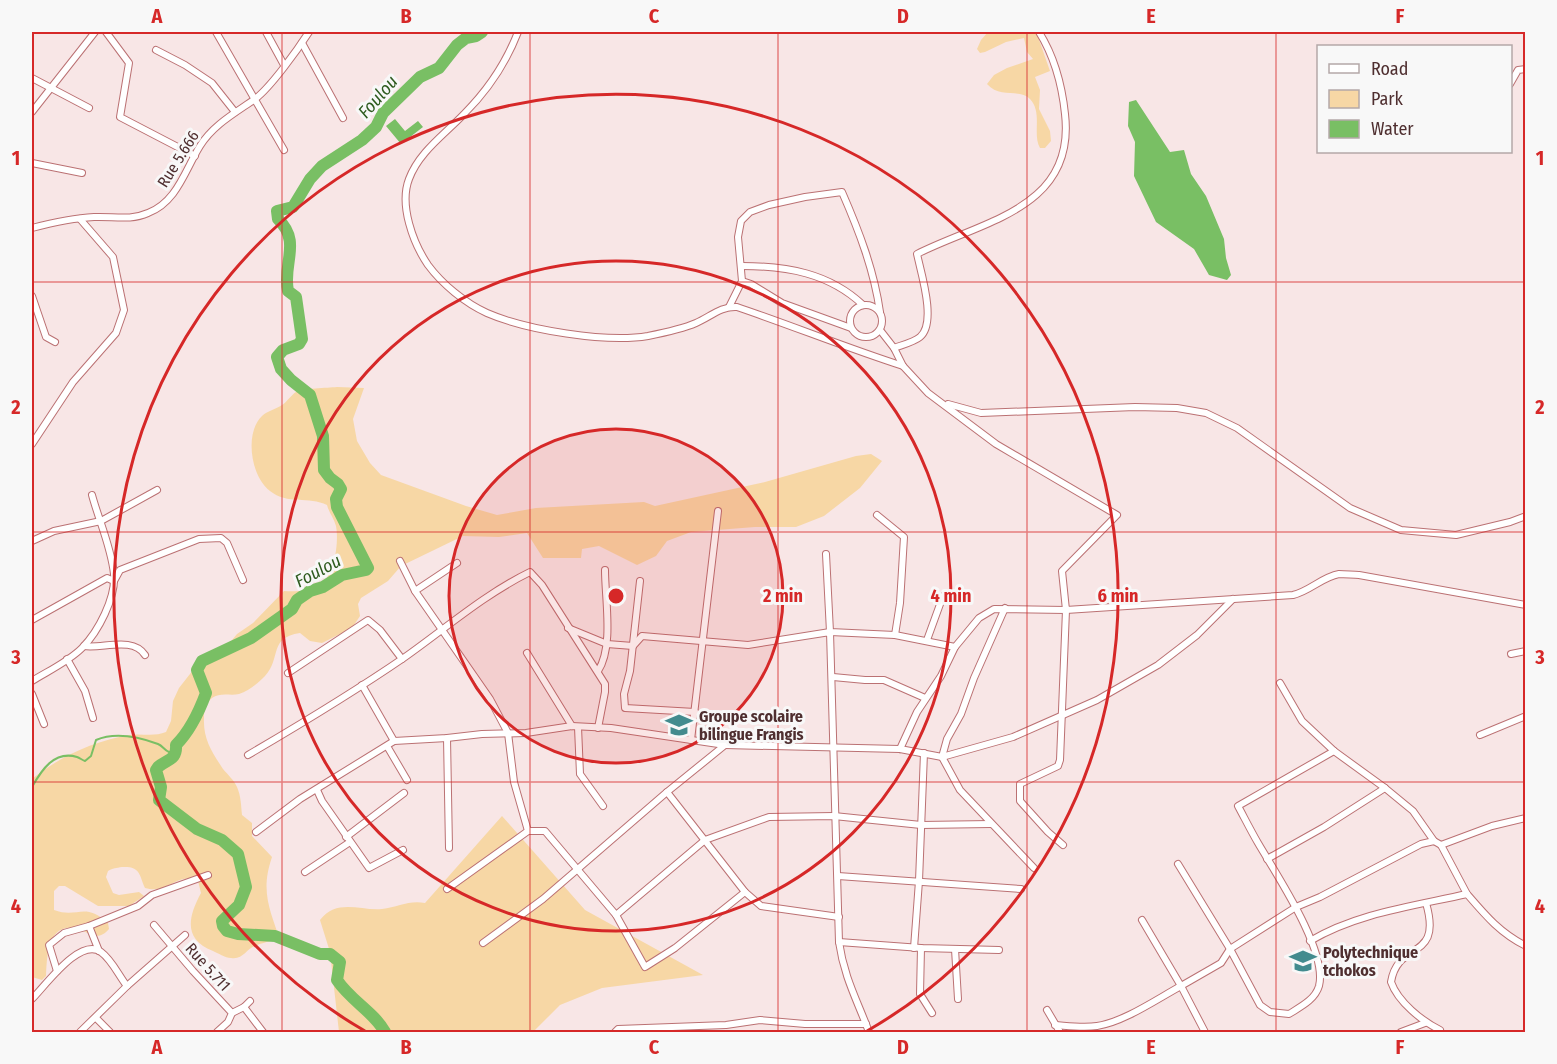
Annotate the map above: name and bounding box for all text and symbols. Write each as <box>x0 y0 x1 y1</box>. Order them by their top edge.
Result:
text: A <box>151 4 164 28</box>
text: B <box>400 4 412 28</box>
text: C <box>649 4 660 28</box>
text: D <box>897 4 909 28</box>
text: E <box>1146 4 1156 28</box>
text: F <box>1396 4 1405 28</box>
legend <box>1317 45 1512 153</box>
text: Road <box>1371 58 1408 80</box>
water label: Foulou <box>354 71 402 123</box>
text: Park <box>1371 88 1404 110</box>
text: Water <box>1371 118 1414 140</box>
street label: Rue 5.666 <box>153 127 203 191</box>
text: 1 <box>12 146 20 170</box>
text: 1 <box>1536 146 1544 170</box>
text: 2 <box>10 395 21 419</box>
text: 2 <box>1534 395 1545 419</box>
water label: Foulou <box>291 550 345 592</box>
text: 2 min <box>762 585 803 607</box>
text: 4 min <box>931 585 971 607</box>
text: 6 min <box>1098 585 1139 607</box>
centre of rings <box>606 586 626 606</box>
text: 3 <box>10 645 21 669</box>
text: 3 <box>1534 645 1545 669</box>
place label: Groupe scolaire bilingue Frangis <box>699 707 804 744</box>
school or university icon: Groupe scolaire bilingue Frangis <box>664 710 694 740</box>
text: 4 <box>11 894 21 918</box>
text: 4 <box>1535 894 1545 918</box>
street label: Rue 5.711 <box>182 939 234 995</box>
place label: Polytechnique tchokos <box>1323 943 1418 980</box>
school or university icon: Polytechnique tchokos <box>1288 946 1318 976</box>
text: A <box>151 1035 164 1059</box>
text: B <box>400 1035 412 1059</box>
text: C <box>649 1035 660 1059</box>
text: D <box>897 1035 909 1059</box>
text: E <box>1146 1035 1156 1059</box>
text: F <box>1396 1035 1405 1059</box>

